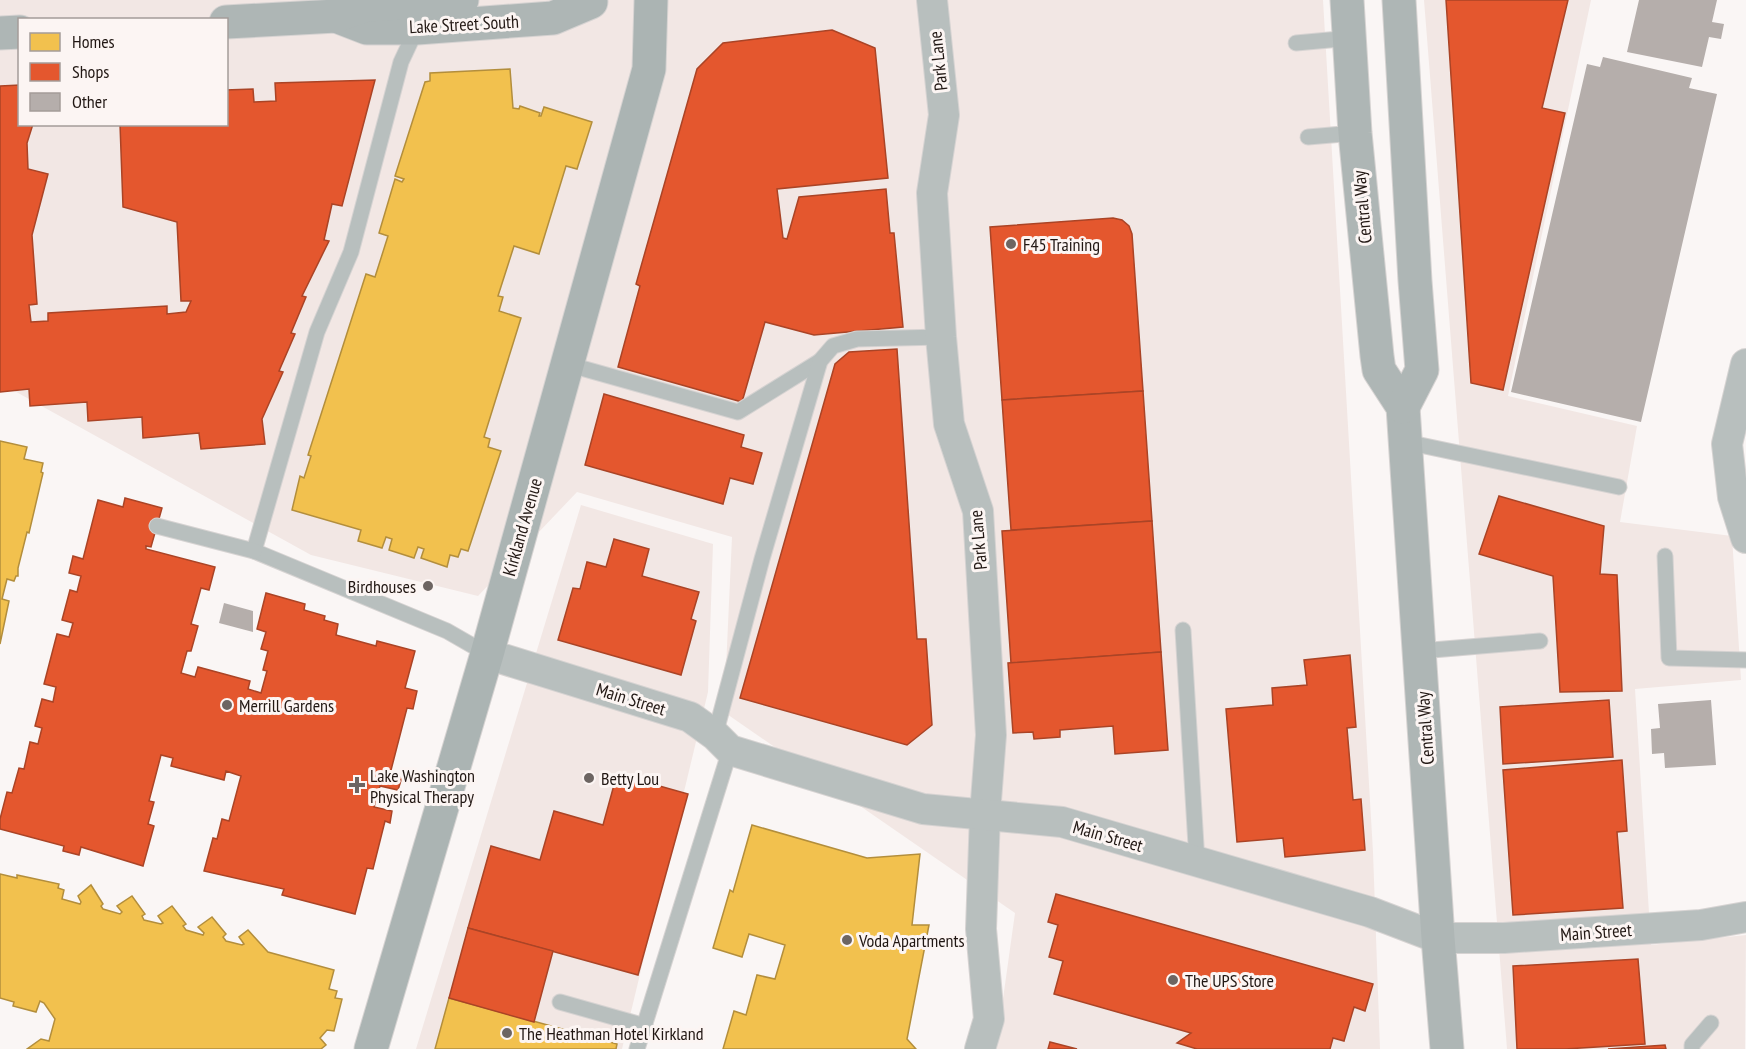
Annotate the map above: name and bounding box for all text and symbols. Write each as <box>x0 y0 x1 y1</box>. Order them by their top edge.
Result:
street label: Lake Street South <box>409 10 519 38</box>
legend <box>18 18 228 126</box>
text: Homes <box>72 30 115 53</box>
street label: Park Lane <box>923 30 953 92</box>
text: Shops <box>72 60 109 83</box>
text: Other <box>72 90 107 113</box>
street label: Central Way <box>1347 169 1377 245</box>
place label: F45 Training <box>1023 233 1100 256</box>
marker: F45 Training <box>1004 237 1018 251</box>
street label: Kirkland Avenue <box>497 475 547 579</box>
street label: Park Lane <box>964 509 992 571</box>
place label: Birdhouses <box>348 575 416 598</box>
marker: Birdhouses <box>421 579 435 593</box>
street label: Main Street <box>593 678 669 720</box>
street label: Central Way <box>1411 690 1439 765</box>
place label: Merrill Gardens <box>239 694 334 717</box>
marker: Merrill Gardens <box>220 698 234 712</box>
place label: Lake Washington Physical Therapy <box>370 764 475 808</box>
place label: Betty Lou <box>601 767 659 790</box>
marker: Betty Lou <box>582 771 596 785</box>
marker: Lake Washington Physical Therapy <box>348 776 366 794</box>
street label: Main Street <box>1070 815 1146 857</box>
street label: Main Street <box>1560 918 1633 946</box>
place label: Voda Apartments <box>858 929 965 952</box>
marker: Voda Apartments <box>840 933 854 947</box>
place label: The UPS Store <box>1185 969 1274 992</box>
marker: The UPS Store <box>1166 973 1180 987</box>
place label: The Heathman Hotel Kirkland <box>519 1022 703 1045</box>
marker: The Heathman Hotel Kirkland <box>500 1026 514 1040</box>

